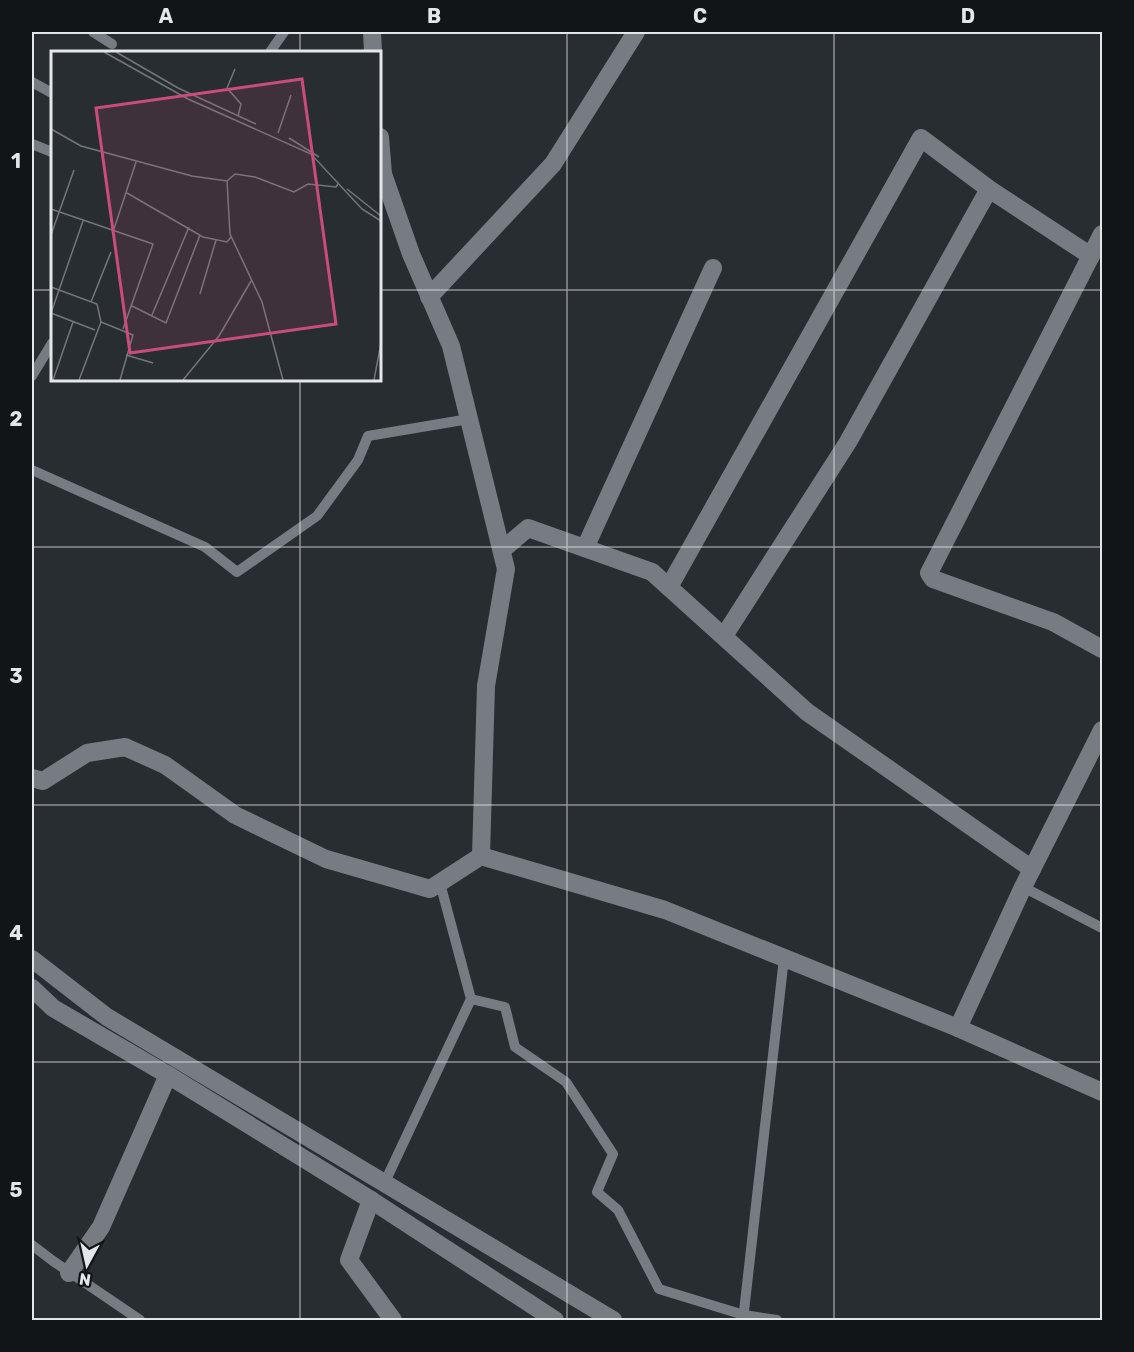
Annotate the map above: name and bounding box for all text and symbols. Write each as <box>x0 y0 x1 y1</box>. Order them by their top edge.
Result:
text: A <box>159 4 174 28</box>
text: B <box>427 4 441 28</box>
text: C <box>693 4 707 28</box>
text: D <box>961 4 975 28</box>
inset map <box>51 51 381 381</box>
text: 1 <box>11 149 21 173</box>
text: 2 <box>10 407 23 431</box>
text: 3 <box>9 664 23 688</box>
text: 4 <box>9 921 23 945</box>
text: 5 <box>10 1178 23 1202</box>
north arrow <box>57 1235 117 1295</box>
text: N <box>78 1269 92 1290</box>

